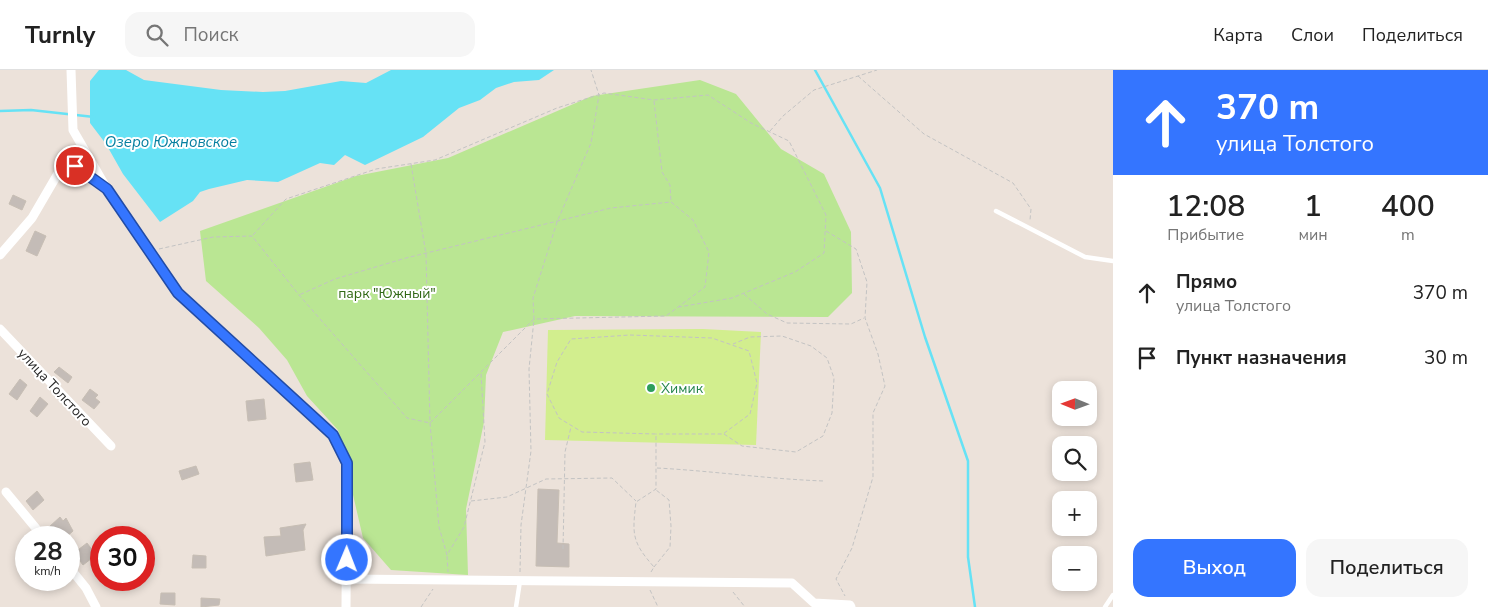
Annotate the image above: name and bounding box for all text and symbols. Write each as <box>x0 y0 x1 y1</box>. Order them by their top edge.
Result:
search box <box>125 12 475 57</box>
text: Turnly <box>25 19 95 51</box>
icon: search <box>143 21 171 49</box>
text: Поиск <box>183 22 239 48</box>
text: Карта <box>1213 23 1263 47</box>
text: Слои <box>1291 23 1334 47</box>
text: Поделиться <box>1362 23 1463 47</box>
text: 370 m <box>1216 84 1319 131</box>
icon: ahead <box>1133 90 1198 155</box>
text: улица Толстого <box>1216 129 1374 159</box>
water label: Озеро Южновское <box>105 132 237 152</box>
pin <box>54 145 96 187</box>
icon: arrive <box>61 152 89 180</box>
text: 12:08 <box>1166 186 1245 227</box>
text: 1 <box>1304 186 1322 227</box>
text: 400 <box>1381 186 1435 227</box>
text: Прибытие <box>1167 224 1244 246</box>
text: мин <box>1298 224 1328 246</box>
text: m <box>1401 224 1415 246</box>
text: Прямо <box>1176 269 1237 295</box>
icon: ahead <box>1133 279 1161 307</box>
text: 370 m <box>1413 280 1468 306</box>
park label: парк "Южный" <box>338 284 436 303</box>
text: улица Толстого <box>1176 295 1291 317</box>
street label: улица Толстого <box>13 344 96 431</box>
icon: arrive <box>1133 344 1161 372</box>
text: Пункт назначения <box>1176 345 1347 371</box>
text: 30 m <box>1424 345 1468 371</box>
place label: Химик <box>661 379 704 398</box>
north arrow <box>1052 381 1098 426</box>
map controls <box>1052 381 1097 591</box>
marker: Химик <box>645 382 657 394</box>
button: search <box>1052 436 1097 481</box>
button: + <box>1052 491 1097 536</box>
speed limit sign: 30 <box>90 526 155 591</box>
position arrow <box>320 533 372 585</box>
text: 28 <box>32 535 63 569</box>
button: Выход <box>1133 539 1296 597</box>
button: Поделиться <box>1306 539 1468 597</box>
button: − <box>1052 546 1097 591</box>
text: km/h <box>34 563 61 579</box>

